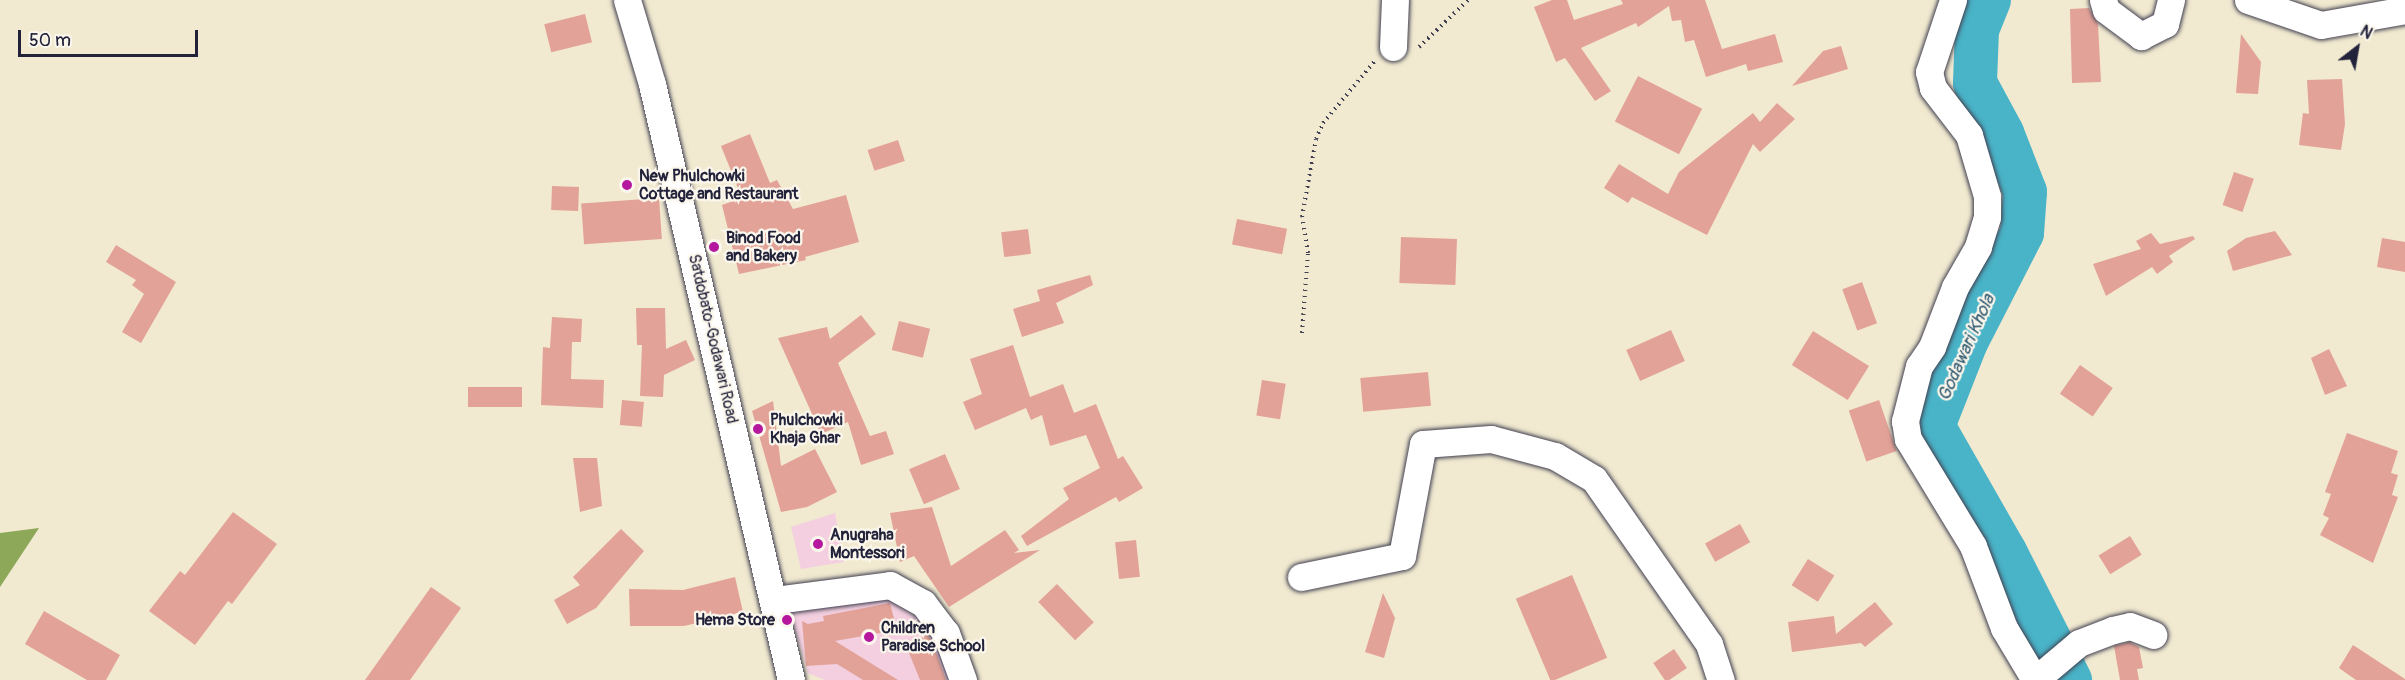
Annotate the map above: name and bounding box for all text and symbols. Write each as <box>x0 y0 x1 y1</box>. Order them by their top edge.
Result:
scale bar <box>21 18 201 56</box>
north arrow <box>2327 18 2387 78</box>
text: N <box>2356 21 2376 44</box>
text: 50 m <box>29 29 71 52</box>
place label: New Phulchowki Cottage and Restaurant <box>639 166 798 204</box>
marker: New Phulchowki Cottage and Restaurant <box>620 178 634 192</box>
place label: Binod Food and Bakery <box>726 228 801 266</box>
marker: Binod Food and Bakery <box>707 240 721 254</box>
street label: Satdobato-Godawari Road <box>684 252 742 426</box>
water label: Godawari Khola <box>1934 291 2000 405</box>
place label: Phulchowki Khaja Ghar <box>770 410 843 448</box>
marker: Phulchowki Khaja Ghar <box>751 422 765 436</box>
place label: Anugraha Montessori <box>830 525 905 563</box>
marker: Anugraha Montessori <box>811 537 825 551</box>
place label: Hema Store <box>695 610 775 630</box>
marker: Hema Store <box>780 613 794 627</box>
place label: Children Paradise School <box>881 618 985 656</box>
marker: Children Paradise School <box>862 630 876 644</box>

